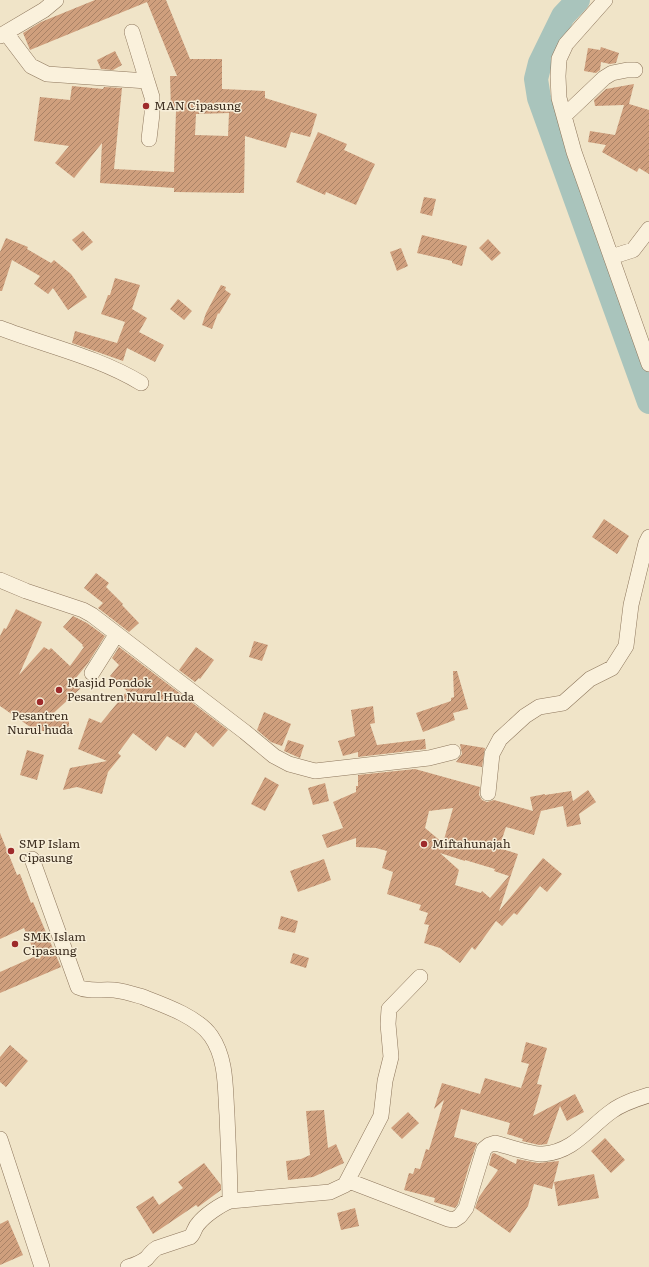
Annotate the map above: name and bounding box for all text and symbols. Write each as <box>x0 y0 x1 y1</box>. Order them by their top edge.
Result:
place label: MAN Cipasung <box>154 96 241 114</box>
marker: MAN Cipasung <box>141 101 151 111</box>
place label: Masjid Pondok Pesantren Nurul Huda <box>67 673 195 705</box>
marker: Masjid Pondok Pesantren Nurul Huda <box>54 685 64 695</box>
marker: Pesantren Nurul huda <box>35 697 45 707</box>
place label: Pesantren Nurul huda <box>7 706 73 738</box>
place label: SMP Islam Cipasung <box>19 834 80 866</box>
place label: Miftahunajah <box>432 834 511 852</box>
marker: Miftahunajah <box>419 839 429 849</box>
marker: SMP Islam Cipasung <box>6 846 16 856</box>
place label: SMK Islam Cipasung <box>23 927 86 959</box>
marker: SMK Islam Cipasung <box>10 939 20 949</box>

